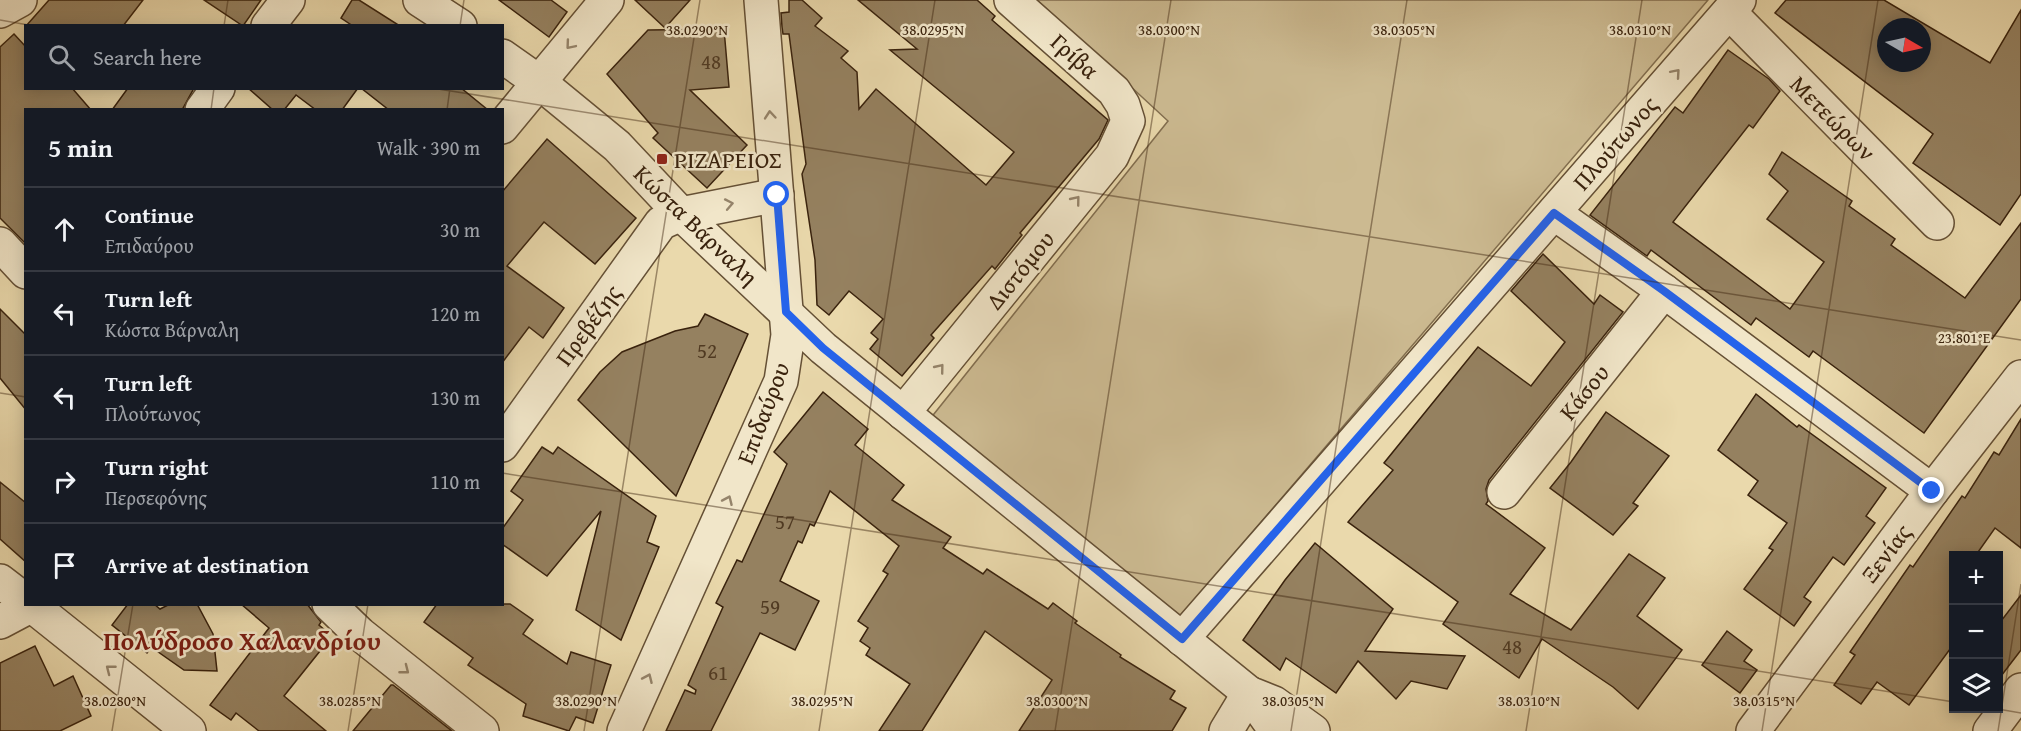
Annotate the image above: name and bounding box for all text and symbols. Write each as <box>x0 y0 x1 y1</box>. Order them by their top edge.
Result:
north arrow <box>1877 18 1931 72</box>
text: 38.0290°N <box>666 19 728 40</box>
text: 38.0295°N <box>902 19 964 40</box>
text: 38.0300°N <box>1138 19 1200 40</box>
text: 38.0305°N <box>1373 19 1435 40</box>
text: 38.0310°N <box>1609 19 1671 40</box>
search box <box>24 24 504 90</box>
street label: Γρίβα <box>1043 25 1107 87</box>
one-way arrow <box>566 38 577 49</box>
icon: search <box>45 41 78 74</box>
text: Search here <box>93 41 202 73</box>
house number: 48 <box>701 46 721 77</box>
street label: Μετεώρων <box>1782 67 1884 169</box>
one-way arrow <box>1669 69 1680 80</box>
street label: Πλούτωνος <box>1564 88 1666 198</box>
one-way arrow <box>764 111 777 120</box>
text: 5 min <box>48 128 113 167</box>
text: Walk · 390 m <box>377 133 480 162</box>
place label: ΡΙΖΑΡΕΙΟΣ <box>674 142 781 177</box>
marker: ΡΙΖΑΡΕΙΟΣ <box>655 152 669 166</box>
street label: Κώστα Βάρναλη <box>626 156 766 294</box>
route start <box>763 181 789 207</box>
one-way arrow <box>1069 196 1080 207</box>
text: Continue <box>105 199 194 231</box>
one-way arrow <box>724 199 734 212</box>
icon: ahead <box>48 213 81 246</box>
text: 30 m <box>440 215 480 244</box>
street label: Διστόμου <box>977 223 1063 317</box>
text: Επιδαύρου <box>105 231 194 260</box>
street label: Πρεβέζης <box>546 277 630 373</box>
text: Turn left <box>105 283 192 315</box>
icon: left <box>48 297 81 330</box>
text: 120 m <box>430 299 480 328</box>
text: Κώστα Βάρναλη <box>105 315 239 344</box>
text: 23.801°E <box>1938 327 1991 348</box>
house number: 52 <box>697 335 717 366</box>
street label: Κάσου <box>1550 356 1618 428</box>
street label: Επιδαύρου <box>728 357 798 469</box>
one-way arrow <box>932 363 943 374</box>
text: Turn left <box>105 367 192 399</box>
icon: left <box>48 381 81 414</box>
text: 130 m <box>430 383 480 412</box>
text: Πλούτωνος <box>105 399 201 428</box>
text: Turn right <box>105 451 208 483</box>
icon: right <box>48 465 81 498</box>
text: 110 m <box>430 467 480 496</box>
route end <box>1918 477 1944 503</box>
text: Περσεφόνης <box>105 483 207 512</box>
one-way arrow <box>720 495 732 506</box>
house number: 57 <box>775 506 795 537</box>
street label: Ξενίας <box>1852 516 1920 590</box>
icon: arrive <box>48 549 81 582</box>
text: Arrive at destination <box>105 549 309 581</box>
map controls <box>1949 551 2003 713</box>
button: + <box>1949 551 2003 605</box>
house number: 59 <box>760 591 780 622</box>
button: − <box>1949 605 2003 659</box>
district label: Πολύδροσο Χαλανδρίου <box>103 621 381 660</box>
house number: 48 <box>1502 631 1522 662</box>
house number: 61 <box>708 657 728 688</box>
button: layers <box>1949 659 2003 713</box>
one-way arrow <box>399 663 410 674</box>
one-way arrow <box>106 665 117 676</box>
one-way arrow <box>641 673 653 684</box>
text: 38.0280°N <box>84 690 146 711</box>
text: 38.0285°N <box>319 690 381 711</box>
text: 38.0290°N <box>555 690 617 711</box>
text: 38.0295°N <box>791 690 853 711</box>
text: 38.0300°N <box>1026 690 1088 711</box>
text: 38.0305°N <box>1262 690 1324 711</box>
text: 38.0310°N <box>1498 690 1560 711</box>
text: 38.0315°N <box>1733 690 1795 711</box>

